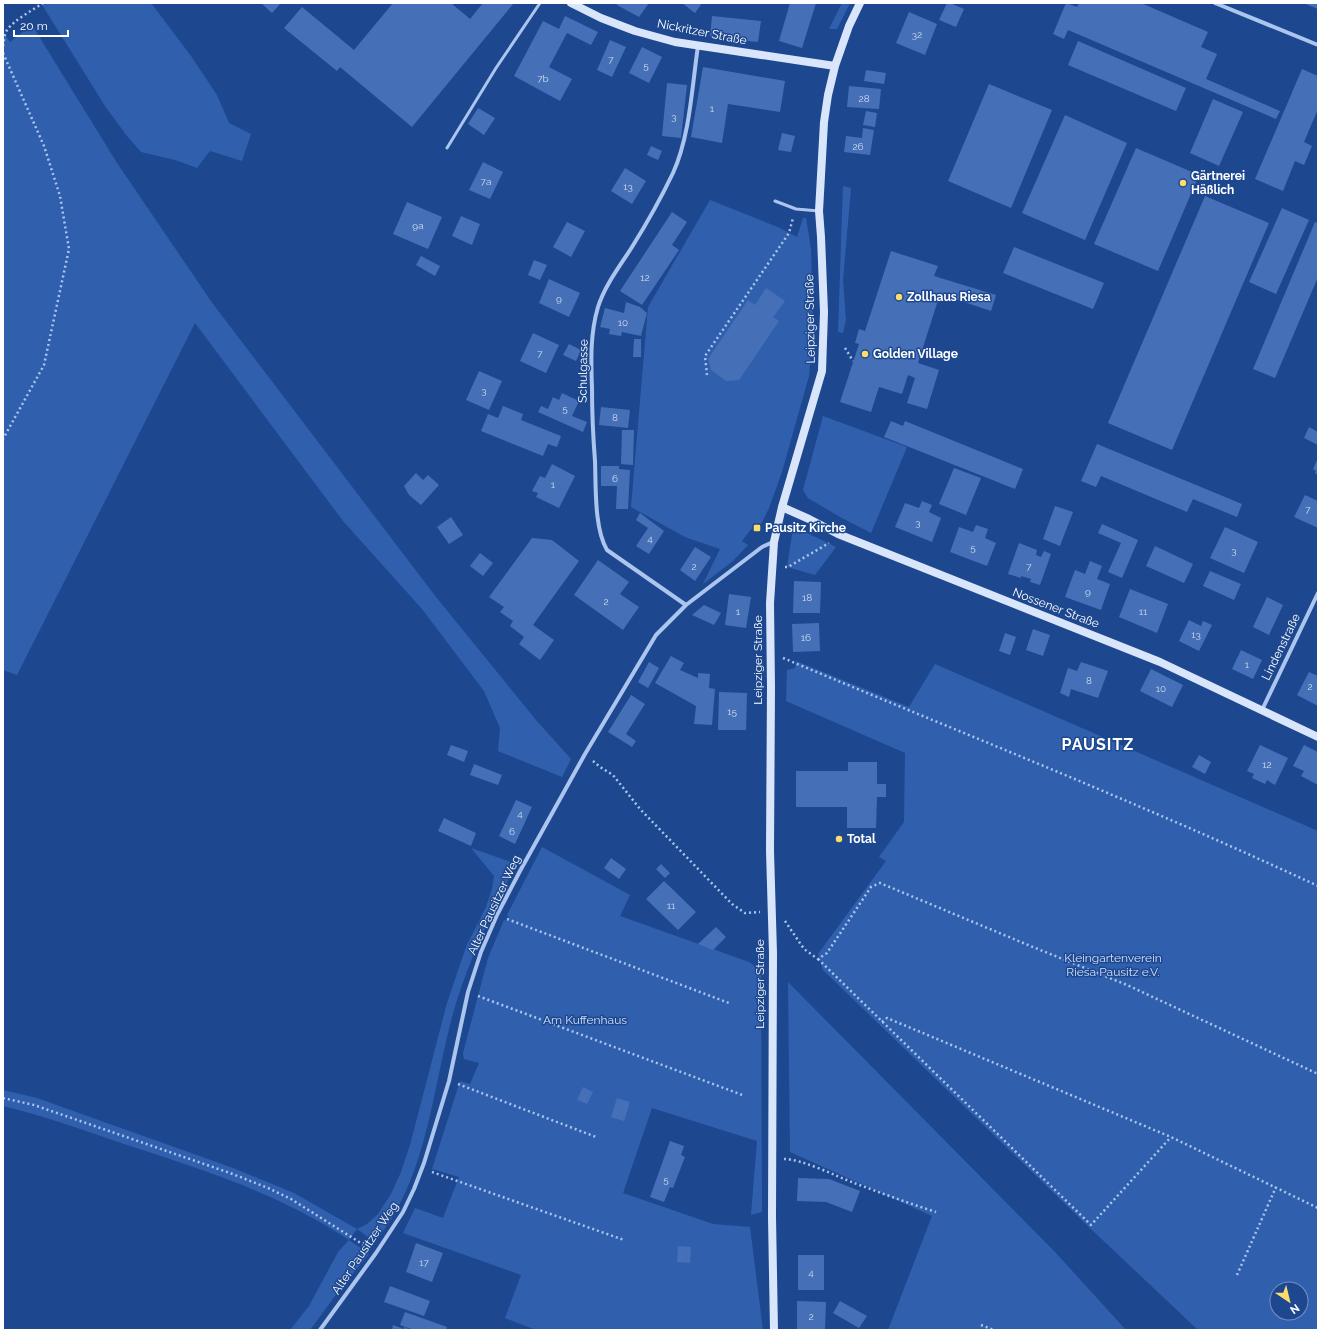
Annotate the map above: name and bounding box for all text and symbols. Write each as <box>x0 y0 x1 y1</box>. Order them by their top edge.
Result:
scale bar <box>14 12 68 38</box>
street label: Nickritzer Straße <box>656 16 748 48</box>
text: 20 m <box>20 19 48 33</box>
house number: 32 <box>912 29 922 40</box>
house number: 7 <box>608 54 614 65</box>
house number: 5 <box>643 60 649 71</box>
house number: 7b <box>537 73 549 84</box>
house number: 28 <box>858 93 870 104</box>
house number: 1 <box>710 103 715 114</box>
house number: 3 <box>671 111 677 122</box>
house number: 26 <box>852 141 864 152</box>
place label: Gärtnerei Häßlich <box>1191 169 1245 197</box>
house number: 7a <box>481 176 491 187</box>
marker: Gärtnerei Häßlich <box>1178 178 1188 188</box>
house number: 13 <box>623 181 633 192</box>
house number: 9a <box>412 220 424 231</box>
house number: 12 <box>640 272 650 283</box>
street label: Leipziger Straße <box>802 274 818 364</box>
place label: Zollhaus Riesa <box>907 290 991 304</box>
marker: Zollhaus Riesa <box>894 292 904 302</box>
house number: 9 <box>556 293 562 304</box>
house number: 10 <box>618 317 628 328</box>
street label: Schulgasse <box>575 339 591 403</box>
place label: Golden Village <box>873 347 958 361</box>
house number: 7 <box>537 348 543 359</box>
marker: Golden Village <box>860 349 870 359</box>
house number: 3 <box>481 385 487 396</box>
house number: 5 <box>562 403 568 414</box>
house number: 8 <box>612 412 618 423</box>
house number: 6 <box>612 473 618 484</box>
house number: 1 <box>551 479 556 490</box>
house number: 7 <box>1305 504 1311 515</box>
house number: 3 <box>915 517 921 528</box>
place label: Pausitz Kirche <box>765 521 846 535</box>
marker: Pausitz Kirche <box>752 523 762 533</box>
house number: 4 <box>647 533 653 544</box>
house number: 5 <box>970 542 976 553</box>
house number: 3 <box>1231 545 1237 556</box>
house number: 2 <box>691 561 697 572</box>
house number: 7 <box>1026 561 1032 572</box>
street label: Nossener Straße <box>1011 585 1101 631</box>
house number: 9 <box>1085 586 1091 597</box>
house number: 18 <box>802 592 812 603</box>
house number: 2 <box>603 596 609 607</box>
house number: 1 <box>736 606 741 617</box>
house number: 11 <box>1139 606 1148 617</box>
street label: Lindenstraße <box>1259 611 1303 683</box>
street label: Leipziger Straße <box>751 615 765 705</box>
house number: 13 <box>1191 629 1201 640</box>
house number: 16 <box>801 632 811 643</box>
house number: 1 <box>1245 659 1250 670</box>
house number: 8 <box>1086 675 1092 686</box>
house number: 2 <box>1307 681 1313 692</box>
house number: 10 <box>1156 683 1166 694</box>
house number: 15 <box>727 706 737 717</box>
district label: PAUSITZ <box>1062 735 1134 754</box>
house number: 12 <box>1262 759 1272 770</box>
house number: 4 <box>517 808 523 819</box>
house number: 6 <box>509 826 515 837</box>
place label: Total <box>847 832 876 846</box>
marker: Total <box>834 834 844 844</box>
street label: Alter Pausitzer Weg <box>465 853 523 957</box>
house number: 11 <box>667 900 676 911</box>
street label: Leipziger Straße <box>753 939 767 1029</box>
park label: Kleingartenverein Riesa Pausitz e.V. <box>1064 951 1162 979</box>
park label: Am Kuffenhaus <box>543 1013 627 1027</box>
house number: 5 <box>663 1174 669 1185</box>
street label: Alter Pausitzer Weg <box>329 1199 401 1297</box>
house number: 17 <box>419 1257 429 1268</box>
house number: 4 <box>808 1267 814 1278</box>
north arrow <box>1269 1281 1309 1321</box>
text: N <box>1287 1301 1302 1317</box>
house number: 2 <box>808 1311 814 1322</box>

